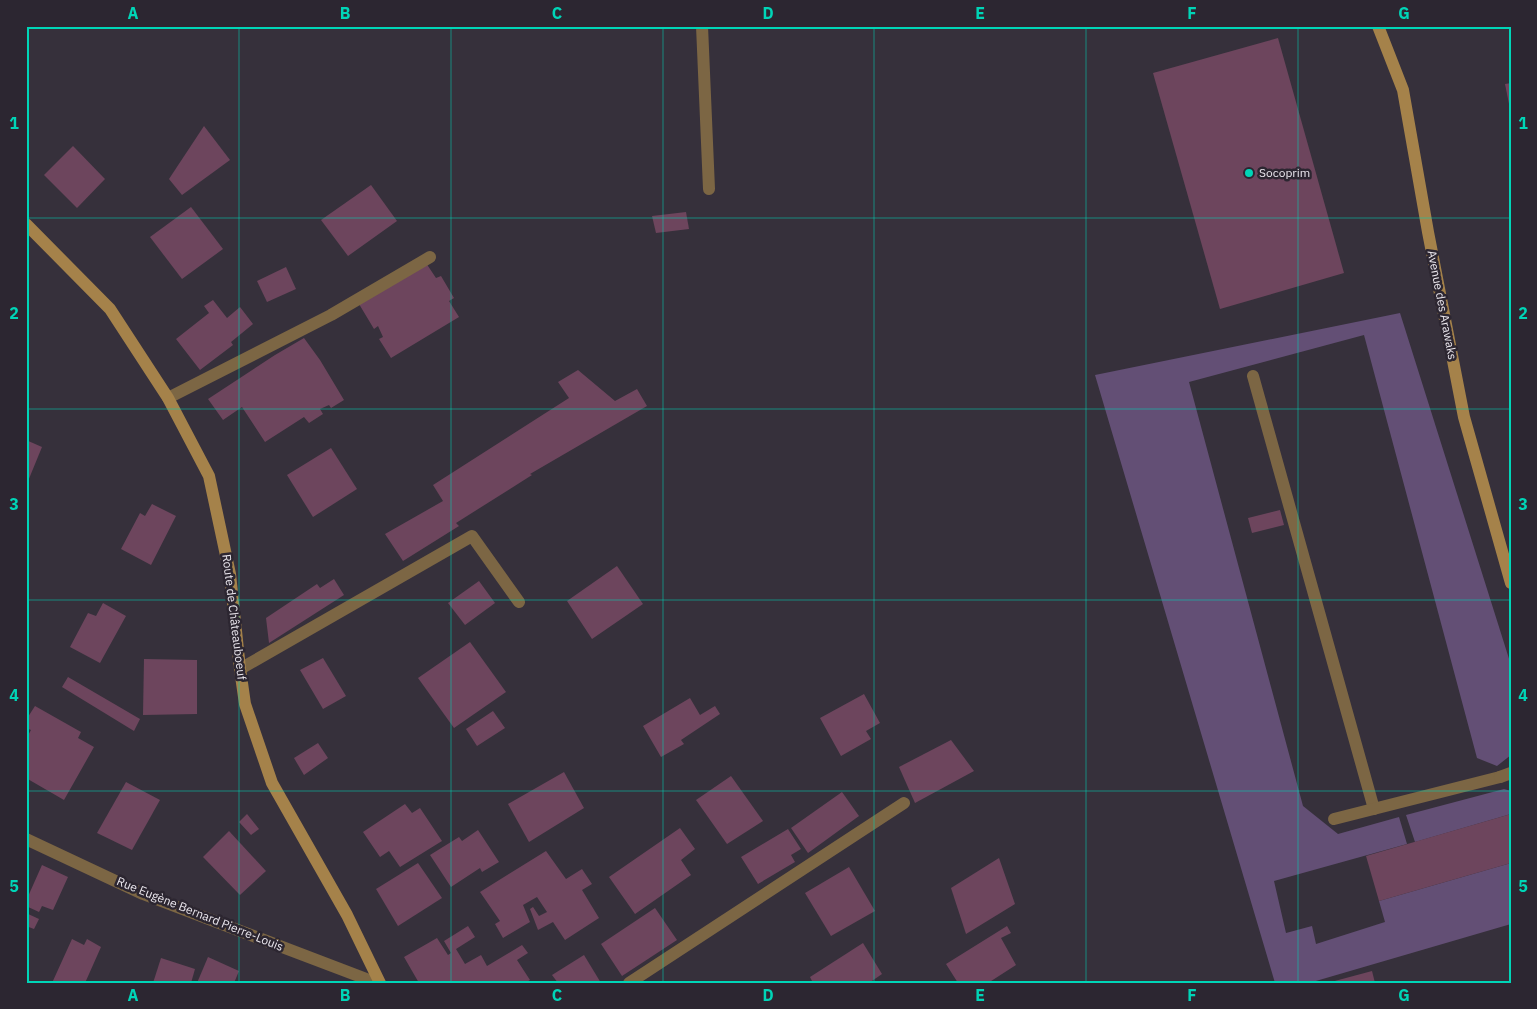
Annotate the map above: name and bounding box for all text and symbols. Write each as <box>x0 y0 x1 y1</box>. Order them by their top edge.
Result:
text: A <box>128 3 139 23</box>
text: B <box>340 3 351 23</box>
text: C <box>552 3 562 23</box>
text: D <box>762 3 774 23</box>
text: E <box>975 3 985 23</box>
text: F <box>1187 3 1197 23</box>
text: G <box>1398 3 1410 23</box>
text: 1 <box>9 113 19 133</box>
text: 1 <box>1518 113 1528 133</box>
place label: Socoprim <box>1259 165 1310 180</box>
marker: Socoprim <box>1243 167 1255 179</box>
street label: Avenue des Arawaks <box>1425 249 1460 361</box>
text: 2 <box>9 303 19 323</box>
text: 2 <box>1518 303 1528 323</box>
text: 3 <box>9 494 19 514</box>
text: 3 <box>1518 494 1528 514</box>
street label: Route de Châteauboeuf <box>219 553 250 681</box>
text: 4 <box>9 685 19 705</box>
text: 4 <box>1518 685 1528 705</box>
street label: Rue Eugène Bernard Pierre-Louis <box>115 873 286 954</box>
text: 5 <box>9 876 19 896</box>
text: 5 <box>1518 876 1528 896</box>
text: A <box>128 985 139 1005</box>
text: B <box>340 985 351 1005</box>
text: C <box>552 985 562 1005</box>
text: D <box>762 985 774 1005</box>
text: E <box>975 985 985 1005</box>
text: F <box>1187 985 1197 1005</box>
text: G <box>1398 985 1410 1005</box>

